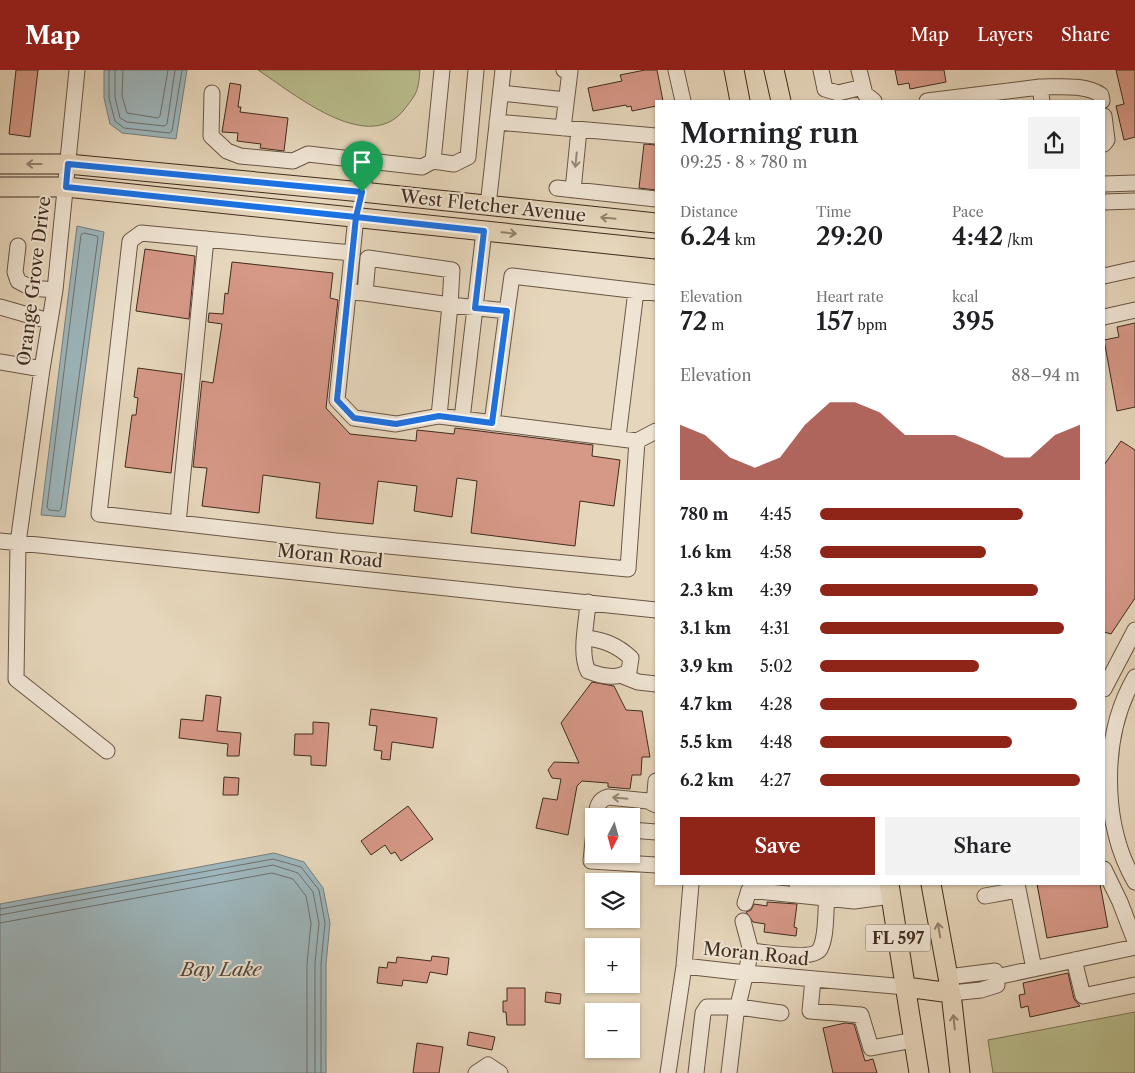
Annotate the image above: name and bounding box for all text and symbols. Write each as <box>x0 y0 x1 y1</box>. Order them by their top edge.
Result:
text: Map <box>25 21 80 50</box>
text: Map <box>911 24 949 46</box>
text: Layers <box>977 24 1033 46</box>
text: Share <box>1061 24 1110 46</box>
text: Morning run <box>680 116 859 150</box>
button: share <box>1028 117 1080 169</box>
pin <box>341 141 383 192</box>
icon: arrive <box>348 148 376 176</box>
one-way arrow <box>571 151 581 167</box>
text: 09:25 · 8 × 780 m <box>680 152 807 172</box>
one-way arrow <box>26 159 42 169</box>
street label: West Fletcher Avenue <box>398 185 587 227</box>
street label: Orange Grove Drive <box>13 195 55 367</box>
text: Distance <box>680 203 738 221</box>
text: Time <box>816 203 851 221</box>
text: Pace <box>952 203 984 221</box>
one-way arrow <box>600 213 616 223</box>
text: 6.24 <box>680 221 731 252</box>
text: 29:20 <box>816 221 883 252</box>
text: 4:42 <box>952 221 1003 252</box>
one-way arrow <box>500 228 516 238</box>
text: km <box>731 231 756 249</box>
text: /km <box>1003 231 1033 249</box>
text: Elevation <box>680 288 743 306</box>
text: Heart rate <box>816 288 883 306</box>
text: kcal <box>952 288 978 306</box>
text: 72 <box>680 306 707 337</box>
text: 157 <box>816 306 854 337</box>
text: 395 <box>952 306 995 337</box>
text: m <box>707 316 724 334</box>
text: bpm <box>854 316 887 334</box>
text: Elevation <box>680 365 751 385</box>
text: 88–94 m <box>1011 365 1080 385</box>
text: 780 m <box>680 504 728 524</box>
text: 4:45 <box>760 504 792 524</box>
street label: Moran Road <box>276 540 384 573</box>
text: 1.6 km <box>680 542 732 562</box>
text: 4:58 <box>760 542 792 562</box>
text: 2.3 km <box>680 580 733 600</box>
text: 4:39 <box>760 580 792 600</box>
text: 3.1 km <box>680 618 731 638</box>
text: 4:31 <box>760 618 789 638</box>
text: 3.9 km <box>680 656 733 676</box>
text: 5:02 <box>760 656 793 676</box>
text: 4.7 km <box>680 694 733 714</box>
text: 4:28 <box>760 694 792 714</box>
text: 5.5 km <box>680 732 733 752</box>
text: 4:48 <box>760 732 792 752</box>
text: 6.2 km <box>680 770 734 790</box>
text: 4:27 <box>760 770 791 790</box>
one-way arrow <box>612 793 628 803</box>
north arrow <box>585 808 640 862</box>
map controls <box>585 808 640 1058</box>
button: Save <box>680 817 875 875</box>
button: Share <box>885 817 1080 875</box>
button: layers <box>585 873 640 928</box>
one-way arrow <box>934 923 944 939</box>
road number: FL 597 <box>866 924 930 951</box>
button: + <box>585 938 640 993</box>
street label: Moran Road <box>702 938 810 971</box>
water label: Bay Lake <box>179 958 262 981</box>
button: − <box>585 1003 640 1058</box>
one-way arrow <box>949 1014 959 1030</box>

